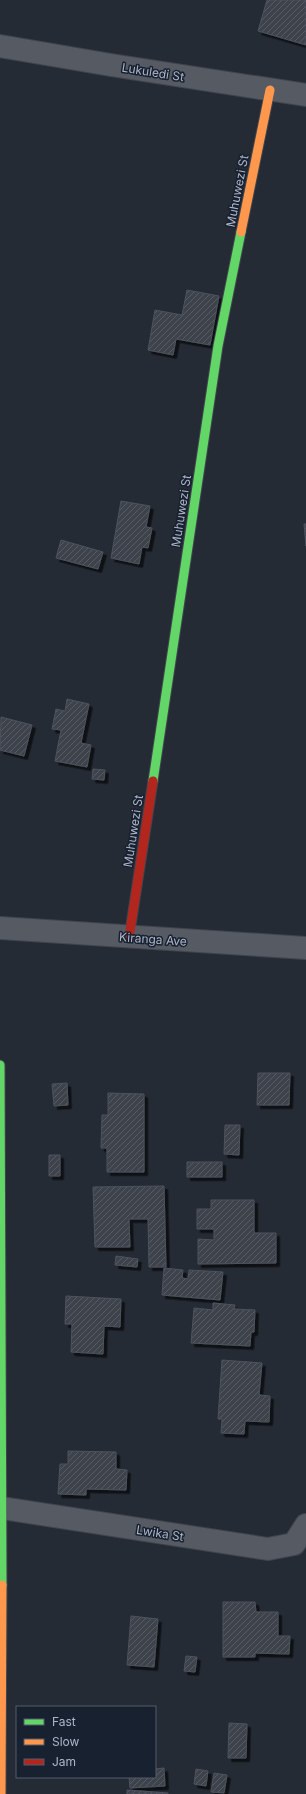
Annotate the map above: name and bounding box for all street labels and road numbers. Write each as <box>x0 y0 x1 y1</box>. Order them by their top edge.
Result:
street label: Lukuledi St <box>121 60 185 84</box>
street label: Muhuwezi St <box>223 154 251 228</box>
street label: Muhuwezi St <box>168 474 194 548</box>
street label: Muhuwezi St <box>120 794 146 868</box>
street label: Kiranga Ave <box>119 929 187 949</box>
street label: Lwika St <box>135 1522 185 1544</box>

